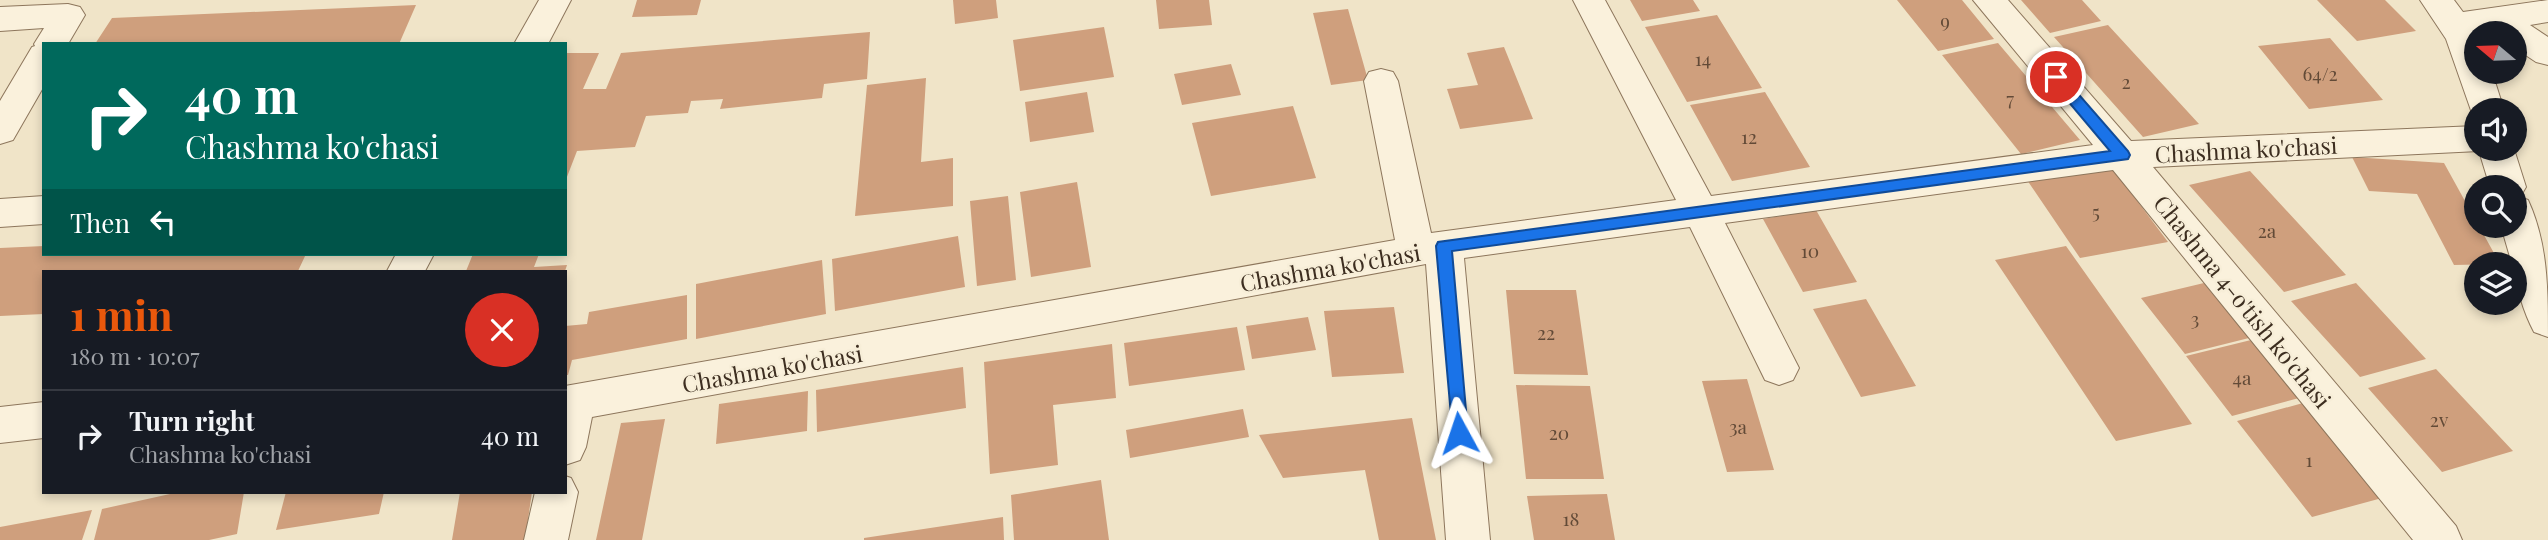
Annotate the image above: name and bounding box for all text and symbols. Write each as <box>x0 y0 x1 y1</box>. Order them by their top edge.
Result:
house number: 9 <box>1940 7 1950 33</box>
north arrow <box>2464 21 2527 84</box>
map controls <box>2464 21 2527 315</box>
house number: 14 <box>1695 45 1711 71</box>
pin <box>2026 47 2086 107</box>
icon: arrive <box>2037 58 2075 96</box>
house number: 64/2 <box>2302 60 2338 86</box>
text: 40 m <box>185 61 298 126</box>
house number: 2 <box>2121 68 2131 94</box>
icon: right <box>70 70 161 161</box>
house number: 7 <box>2006 85 2014 111</box>
button: sound <box>2464 98 2527 161</box>
house number: 12 <box>1741 123 1757 149</box>
text: Chashma ko'chasi <box>185 124 439 167</box>
street label: Chashma ko'chasi <box>2154 129 2338 169</box>
button: search <box>2464 175 2527 238</box>
street label: Chashma 4-o'tish ko'chasi <box>2147 188 2339 414</box>
house number: 5 <box>2092 198 2100 224</box>
icon: left <box>144 203 182 241</box>
text: Then <box>70 205 130 240</box>
house number: 2a <box>2258 217 2277 243</box>
street label: Chashma ko'chasi <box>1237 236 1423 298</box>
house number: 10 <box>1801 237 1819 263</box>
button: layers <box>2464 252 2527 315</box>
text: 1 min <box>70 286 173 342</box>
button: close <box>465 293 539 367</box>
house number: 3 <box>2191 305 2199 331</box>
house number: 22 <box>1537 319 1555 345</box>
street label: Chashma ko'chasi <box>679 337 865 399</box>
text: 180 m · 10:07 <box>70 340 200 371</box>
house number: 4a <box>2233 364 2252 390</box>
position arrow <box>1422 396 1496 470</box>
text: Turn right <box>129 403 255 438</box>
house number: 2v <box>2430 406 2449 432</box>
house number: 3a <box>1729 413 1748 439</box>
icon: right <box>70 417 108 455</box>
text: 40 m <box>481 418 539 453</box>
house number: 20 <box>1549 419 1569 445</box>
text: Chashma ko'chasi <box>129 438 312 469</box>
house number: 1 <box>2305 446 2313 472</box>
house number: 18 <box>1563 505 1579 531</box>

